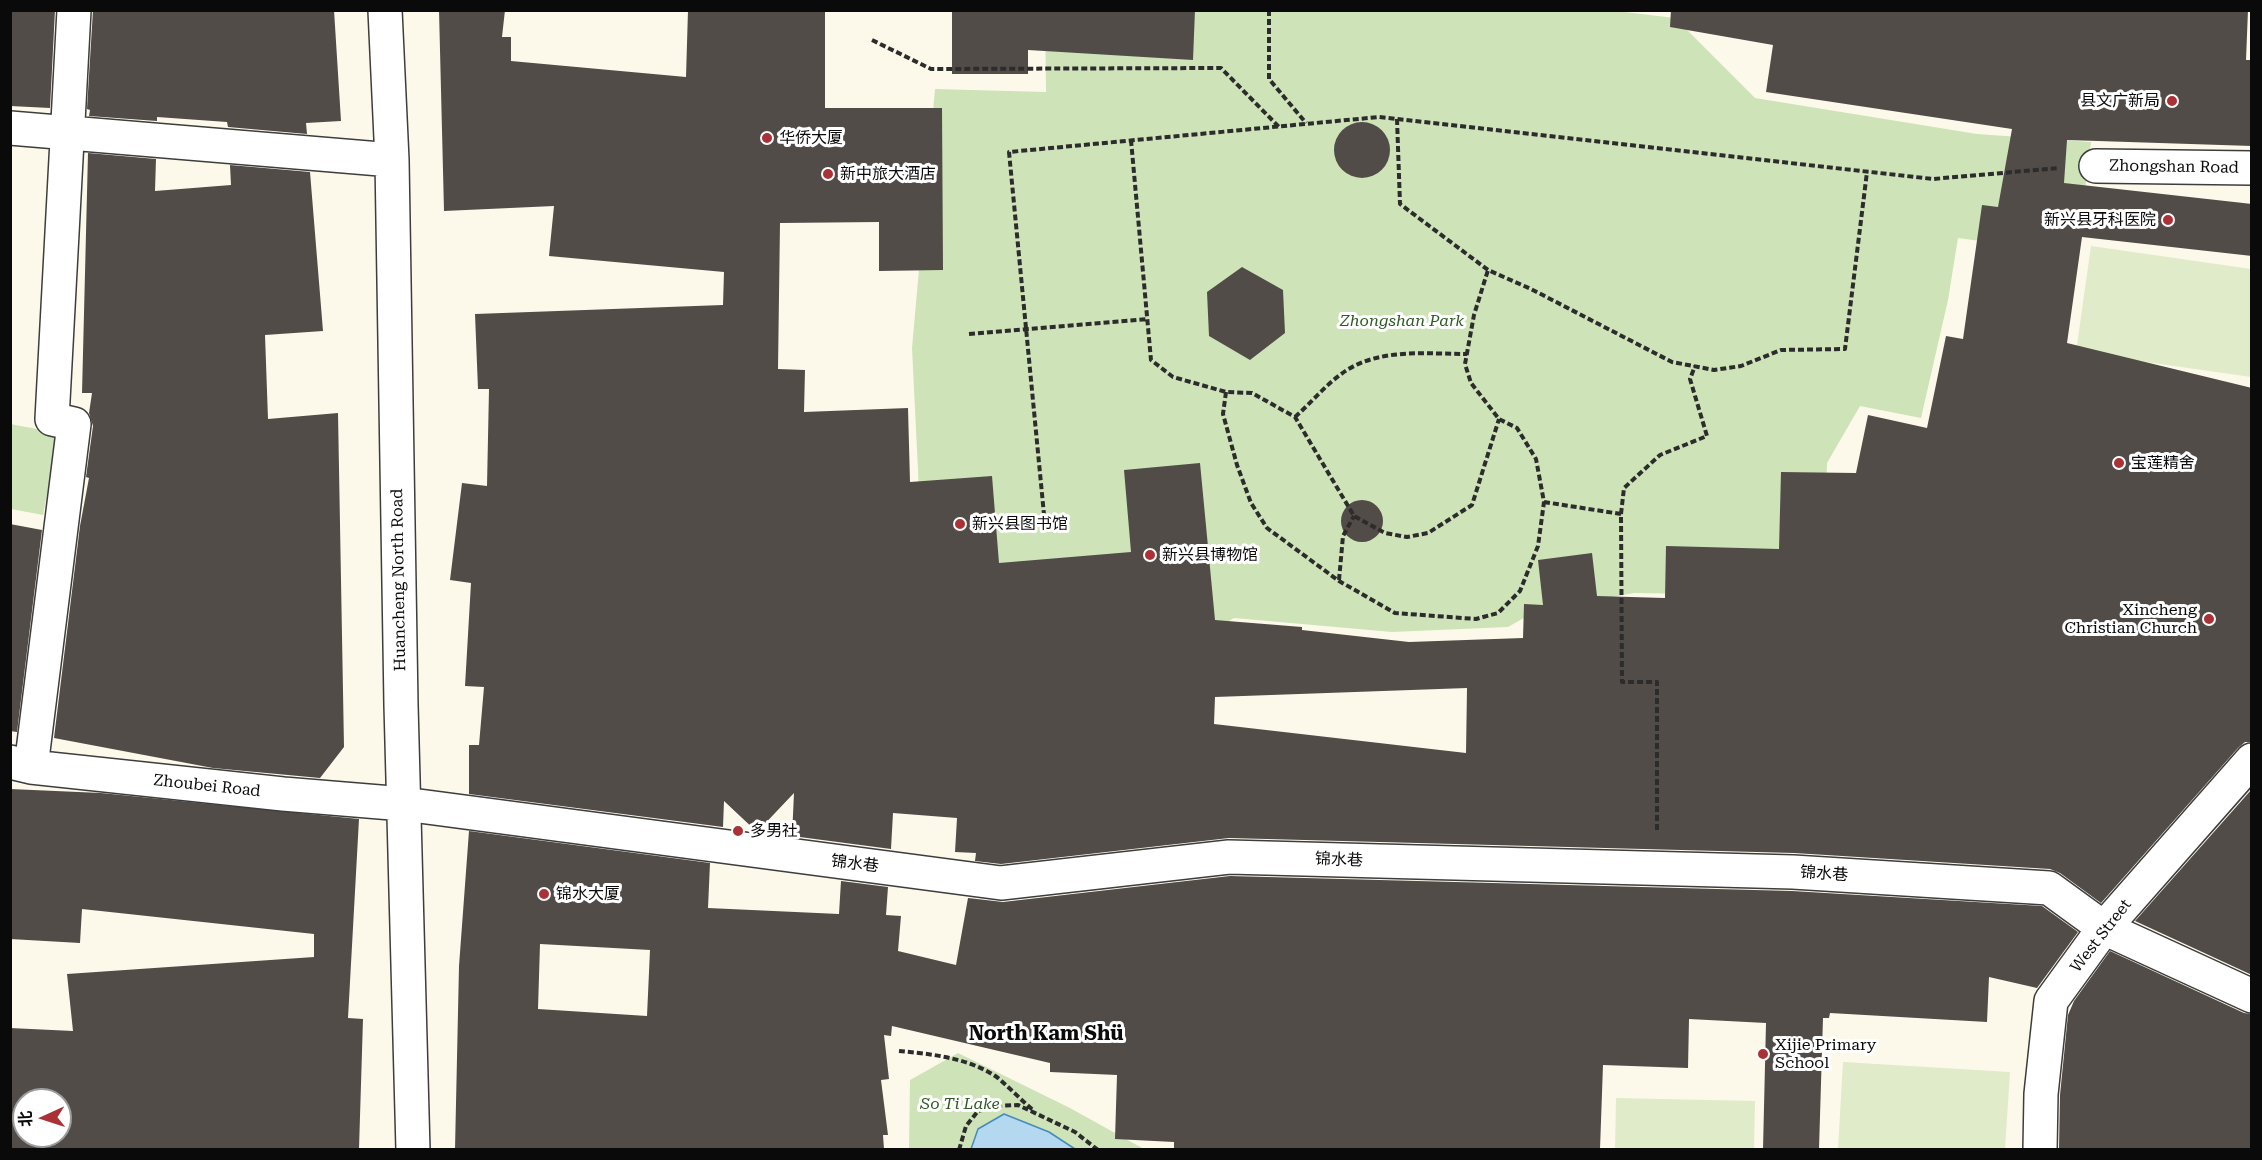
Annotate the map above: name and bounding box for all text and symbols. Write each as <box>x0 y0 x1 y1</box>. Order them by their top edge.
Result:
place label: 县文广新局 <box>2080 91 2160 111</box>
marker: 县文广新局 <box>2165 94 2179 108</box>
place label: 华侨大厦 <box>779 128 843 148</box>
marker: 华侨大厦 <box>760 131 774 145</box>
street label: Zhongshan Road <box>2109 156 2239 178</box>
place label: 新中旅大酒店 <box>840 164 936 184</box>
marker: 新中旅大酒店 <box>821 167 835 181</box>
place label: 新兴县牙科医院 <box>2044 210 2156 230</box>
marker: 新兴县牙科医院 <box>2161 213 2175 227</box>
park label: Zhongshan Park <box>1340 311 1464 331</box>
place label: 宝莲精舍 <box>2131 453 2195 473</box>
marker: 宝莲精舍 <box>2112 456 2126 470</box>
street label: Huancheng North Road <box>388 489 410 671</box>
place label: 新兴县图书馆 <box>972 514 1068 534</box>
marker: 新兴县图书馆 <box>953 517 967 531</box>
place label: 新兴县博物馆 <box>1162 545 1258 565</box>
marker: 新兴县博物馆 <box>1143 548 1157 562</box>
place label: Xincheng Christian Church <box>2064 600 2197 638</box>
marker: Xincheng Christian Church <box>2202 612 2216 626</box>
street label: Zhoubei Road <box>152 771 262 801</box>
place label: 多男社 <box>750 821 798 841</box>
marker: 多男社 <box>731 824 745 838</box>
street label: 锦水巷 <box>1315 850 1363 870</box>
street label: 锦水巷 <box>830 852 880 876</box>
street label: 锦水巷 <box>1799 863 1849 885</box>
place label: 锦水大厦 <box>556 884 620 904</box>
marker: 锦水大厦 <box>537 887 551 901</box>
street label: West Street <box>2066 895 2136 977</box>
district label: North Kam Shü <box>969 1022 1123 1046</box>
place label: Xijie Primary School <box>1775 1035 1876 1073</box>
marker: Xijie Primary School <box>1756 1047 1770 1061</box>
north arrow <box>12 1088 72 1148</box>
park label: So Ti Lake <box>920 1094 1000 1114</box>
text: 北 <box>16 1110 35 1127</box>

